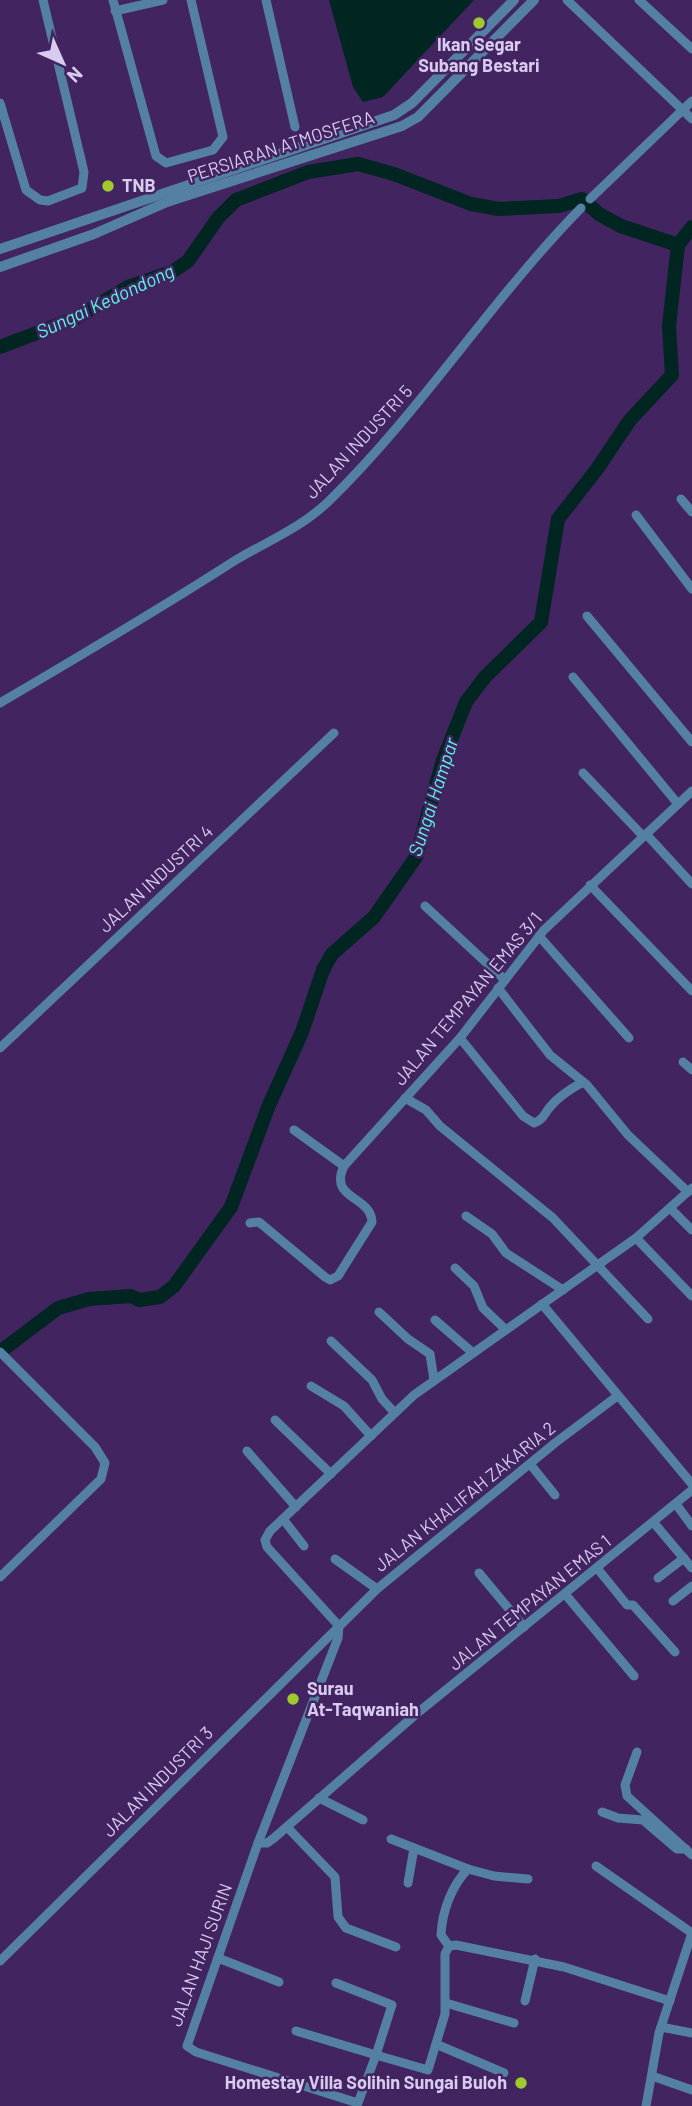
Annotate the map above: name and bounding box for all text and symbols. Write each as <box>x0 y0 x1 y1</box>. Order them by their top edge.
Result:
marker: Ikan Segar Subang Bestari <box>471 15 487 31</box>
north arrow <box>28 28 98 98</box>
place label: Ikan Segar Subang Bestari <box>418 33 540 76</box>
text: N <box>63 63 88 88</box>
street label: PERSIARAN ATMOSFERA <box>184 105 377 187</box>
place label: TNB <box>122 174 156 196</box>
marker: TNB <box>100 178 116 194</box>
water label: Sungai Kedondong <box>32 258 178 343</box>
street label: JALAN INDUSTRI 5 <box>300 380 416 503</box>
water label: Sungai Hampar <box>403 733 463 859</box>
street label: JALAN INDUSTRI 4 <box>94 820 217 937</box>
street label: JALAN TEMPAYAN EMAS 3/1 <box>388 907 546 1089</box>
street label: JALAN KHALIFAH ZAKARIA 2 <box>370 1416 559 1576</box>
street label: JALAN TEMPAYAN EMAS 1 <box>444 1530 615 1675</box>
place label: Surau At-Taqwaniah <box>307 1677 419 1720</box>
marker: Surau At-Taqwaniah <box>285 1691 301 1707</box>
street label: JALAN INDUSTRI 3 <box>97 1721 217 1841</box>
street label: JALAN HAJI SURIN <box>164 1880 236 2029</box>
place label: Homestay Villa Solihin Sungai Buloh <box>225 2071 507 2093</box>
marker: Homestay Villa Solihin Sungai Buloh <box>513 2075 529 2091</box>

